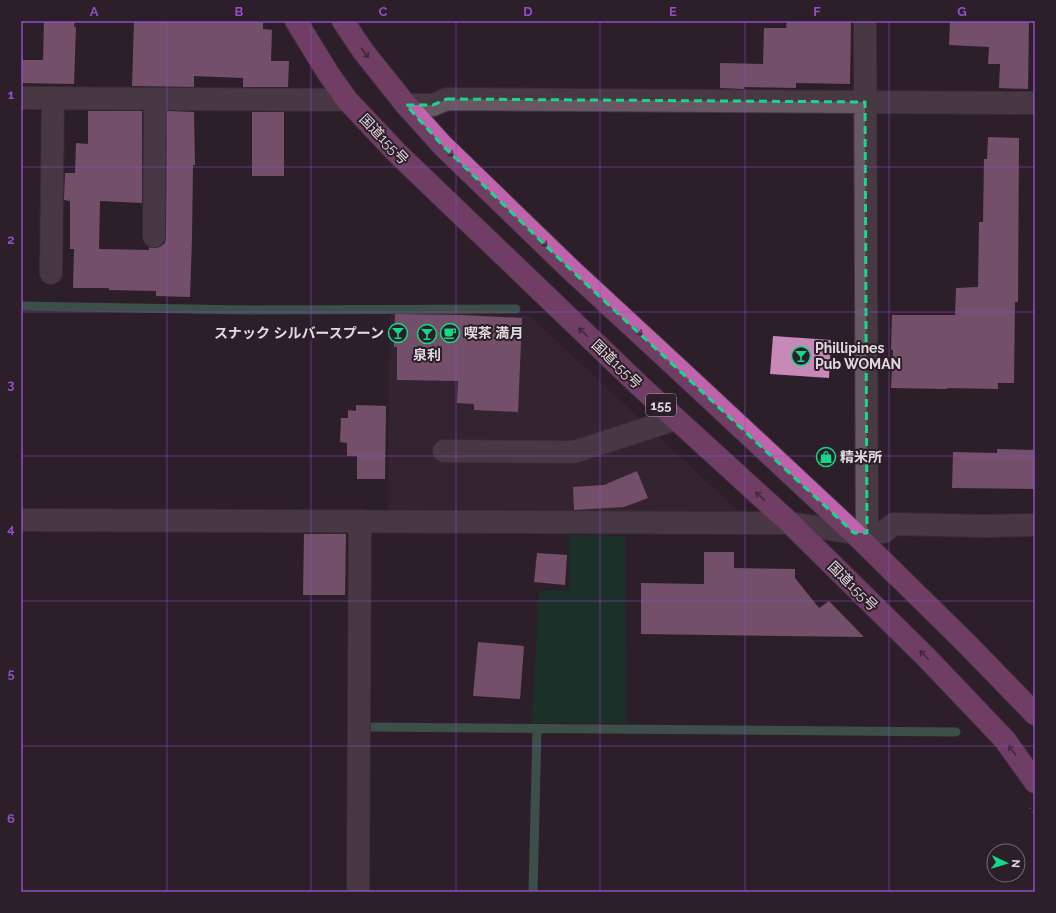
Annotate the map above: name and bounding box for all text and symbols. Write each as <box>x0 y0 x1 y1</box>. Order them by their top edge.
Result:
text: A <box>90 4 99 19</box>
text: B <box>235 4 244 19</box>
text: C <box>379 4 388 19</box>
text: D <box>523 4 533 19</box>
text: E <box>669 4 677 19</box>
text: F <box>813 4 821 19</box>
text: G <box>957 4 967 19</box>
one-way arrow <box>361 47 369 58</box>
text: 1 <box>8 87 15 102</box>
street label: 国道155号 <box>356 111 412 167</box>
one-way arrow <box>444 147 454 157</box>
text: 2 <box>7 232 15 247</box>
one-way arrow <box>538 237 548 247</box>
bar icon: スナック シルバースプーン <box>387 322 409 344</box>
cafe icon: 喫茶 満月 <box>439 322 461 344</box>
bar icon: 泉利 <box>416 323 438 345</box>
place label: スナック シルバースプーン <box>214 325 384 341</box>
place label: 喫茶 満月 <box>464 325 523 341</box>
one-way arrow <box>632 326 642 335</box>
one-way arrow <box>578 327 588 336</box>
street label: 国道155号 <box>589 336 645 392</box>
place label: Phillipines Pub WOMAN <box>815 340 901 372</box>
bar icon: Phillipines Pub WOMAN <box>790 345 812 367</box>
place label: 泉利 <box>413 347 441 363</box>
text: 3 <box>7 377 15 392</box>
road number: 155 <box>646 394 676 416</box>
shop icon: 精米所 <box>815 446 837 468</box>
place label: 精米所 <box>840 449 882 465</box>
one-way arrow <box>755 491 766 500</box>
text: 4 <box>7 521 15 536</box>
street label: 国道155号 <box>825 558 881 614</box>
one-way arrow <box>919 650 929 660</box>
text: 5 <box>7 666 15 681</box>
one-way arrow <box>1008 745 1016 756</box>
text: 6 <box>7 811 15 826</box>
north arrow <box>986 843 1026 883</box>
text: N <box>1009 859 1022 868</box>

